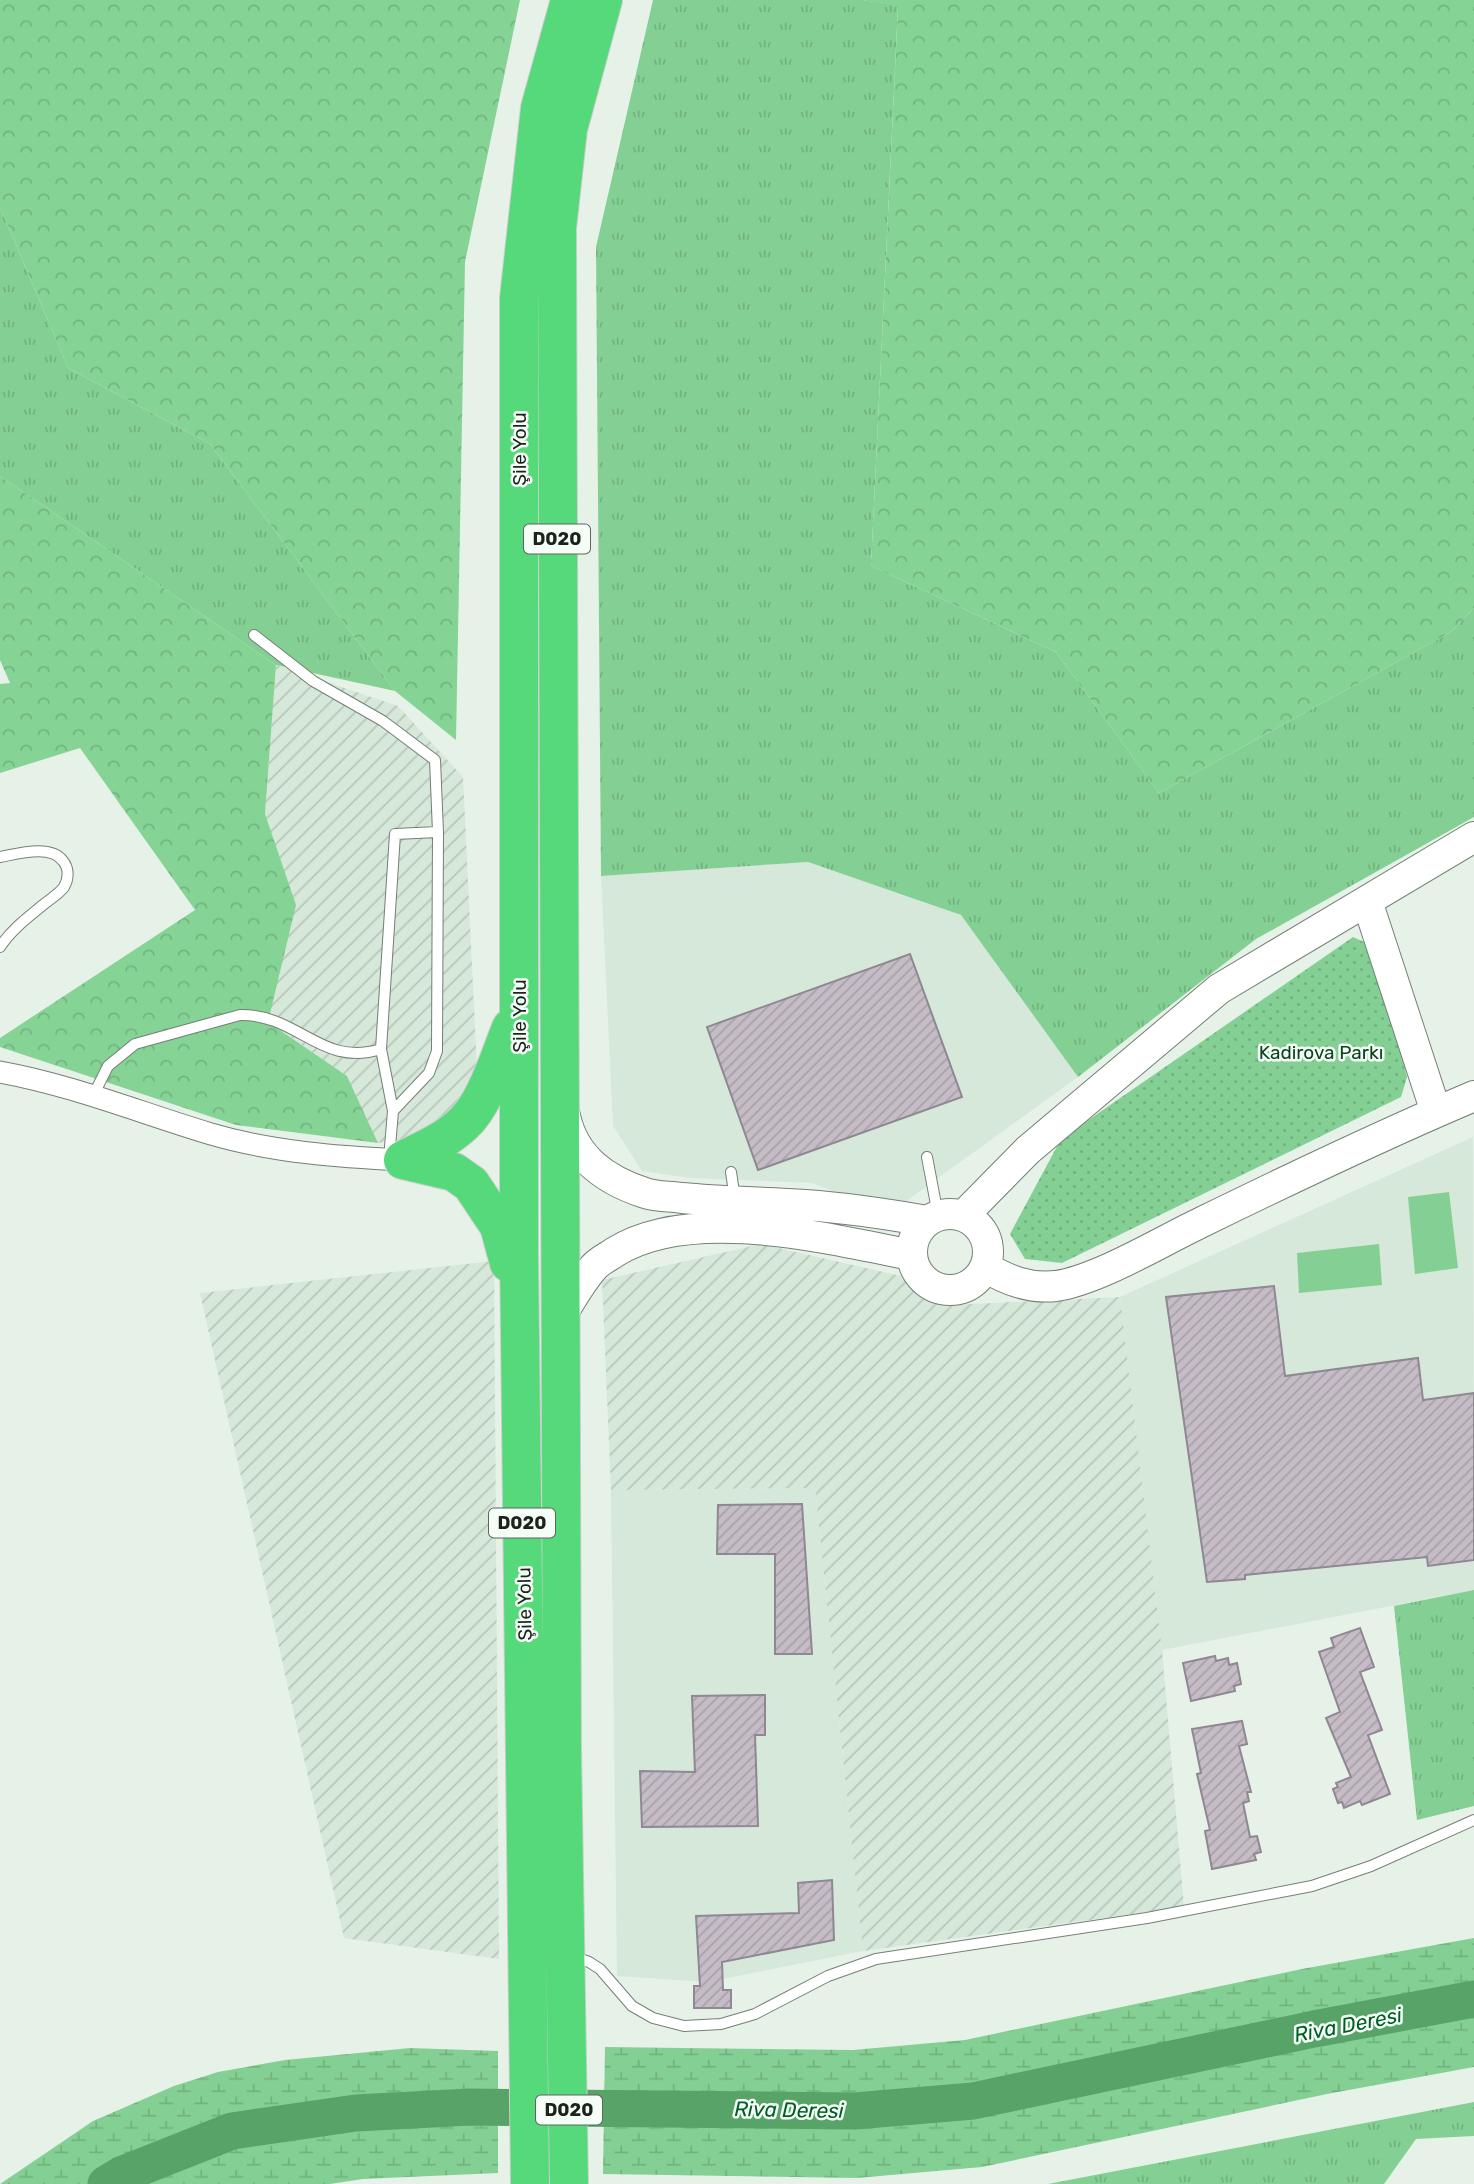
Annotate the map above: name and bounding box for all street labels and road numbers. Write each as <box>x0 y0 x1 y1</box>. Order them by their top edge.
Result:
street label: Şile Yolu <box>508 412 531 486</box>
road number: D020 <box>524 524 590 554</box>
street label: Şile Yolu <box>508 979 531 1053</box>
road number: D020 <box>489 1508 555 1538</box>
street label: Şile Yolu <box>512 1567 537 1641</box>
road number: D020 <box>536 2096 602 2124</box>

